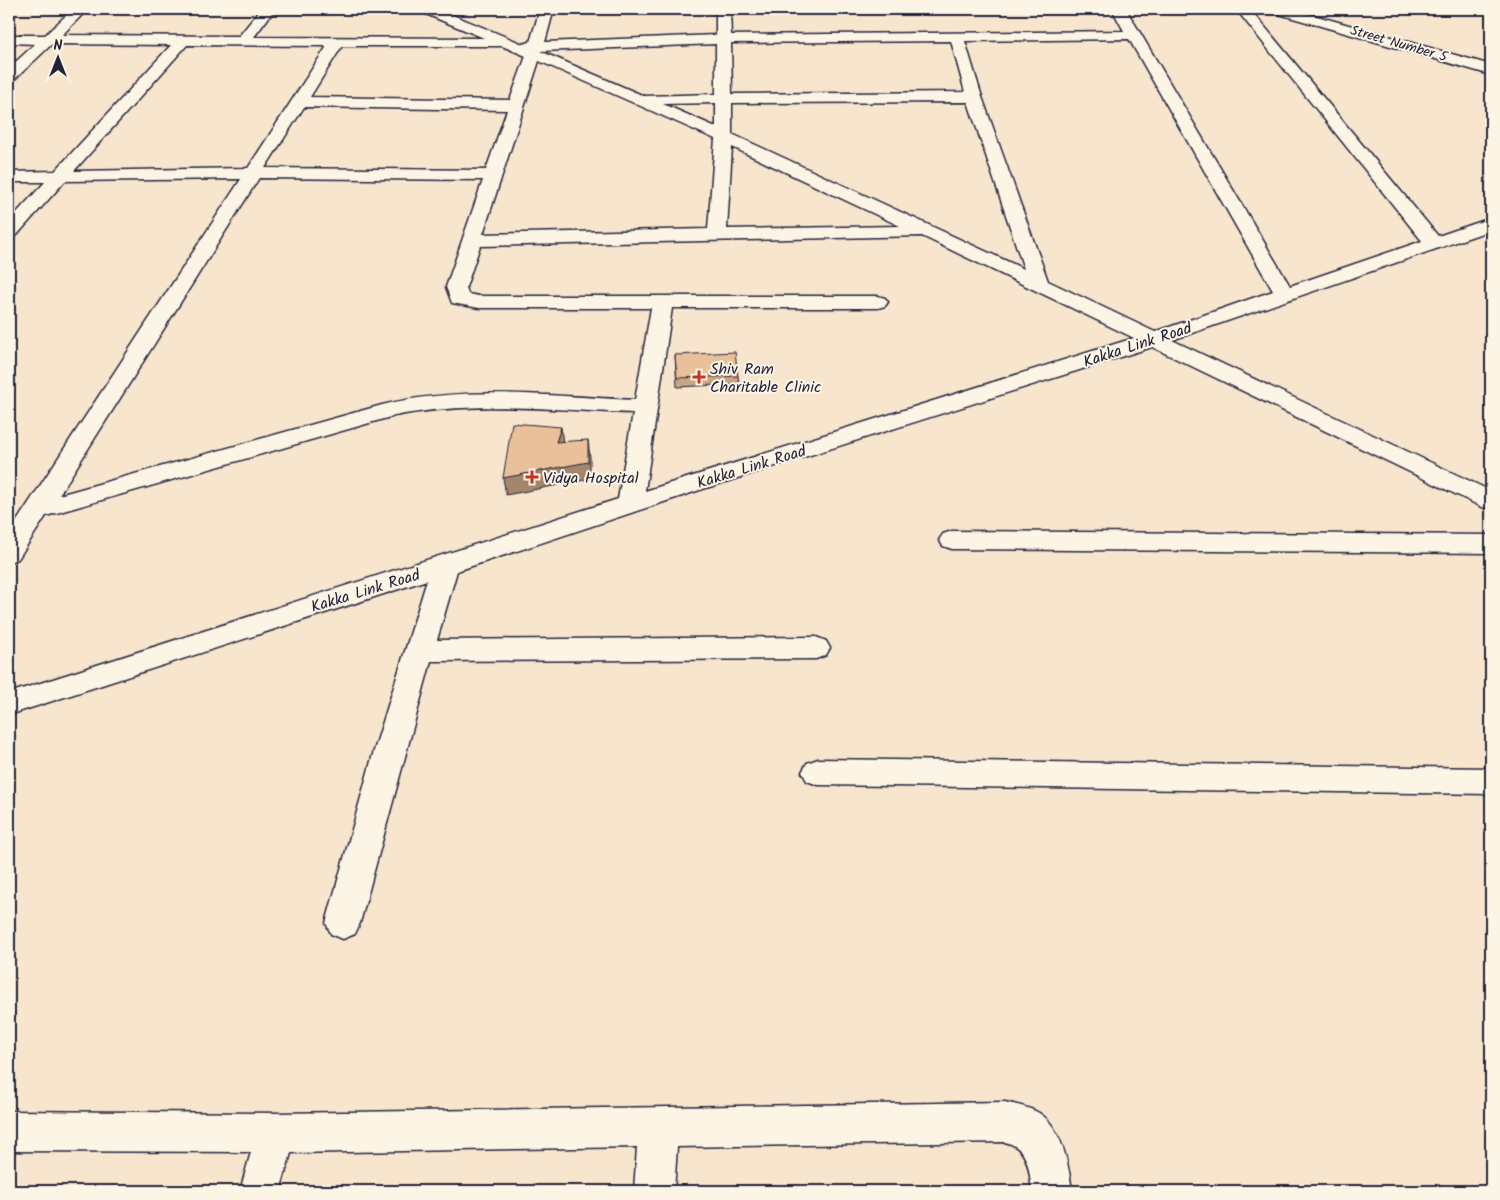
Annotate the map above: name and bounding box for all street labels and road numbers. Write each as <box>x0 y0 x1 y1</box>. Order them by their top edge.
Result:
street label: Street Number 5 <box>1348 20 1451 69</box>
street label: Kakka Link Road <box>1080 316 1196 375</box>
street label: Kakka Link Road <box>694 439 810 496</box>
street label: Kakka Link Road <box>308 563 424 620</box>

